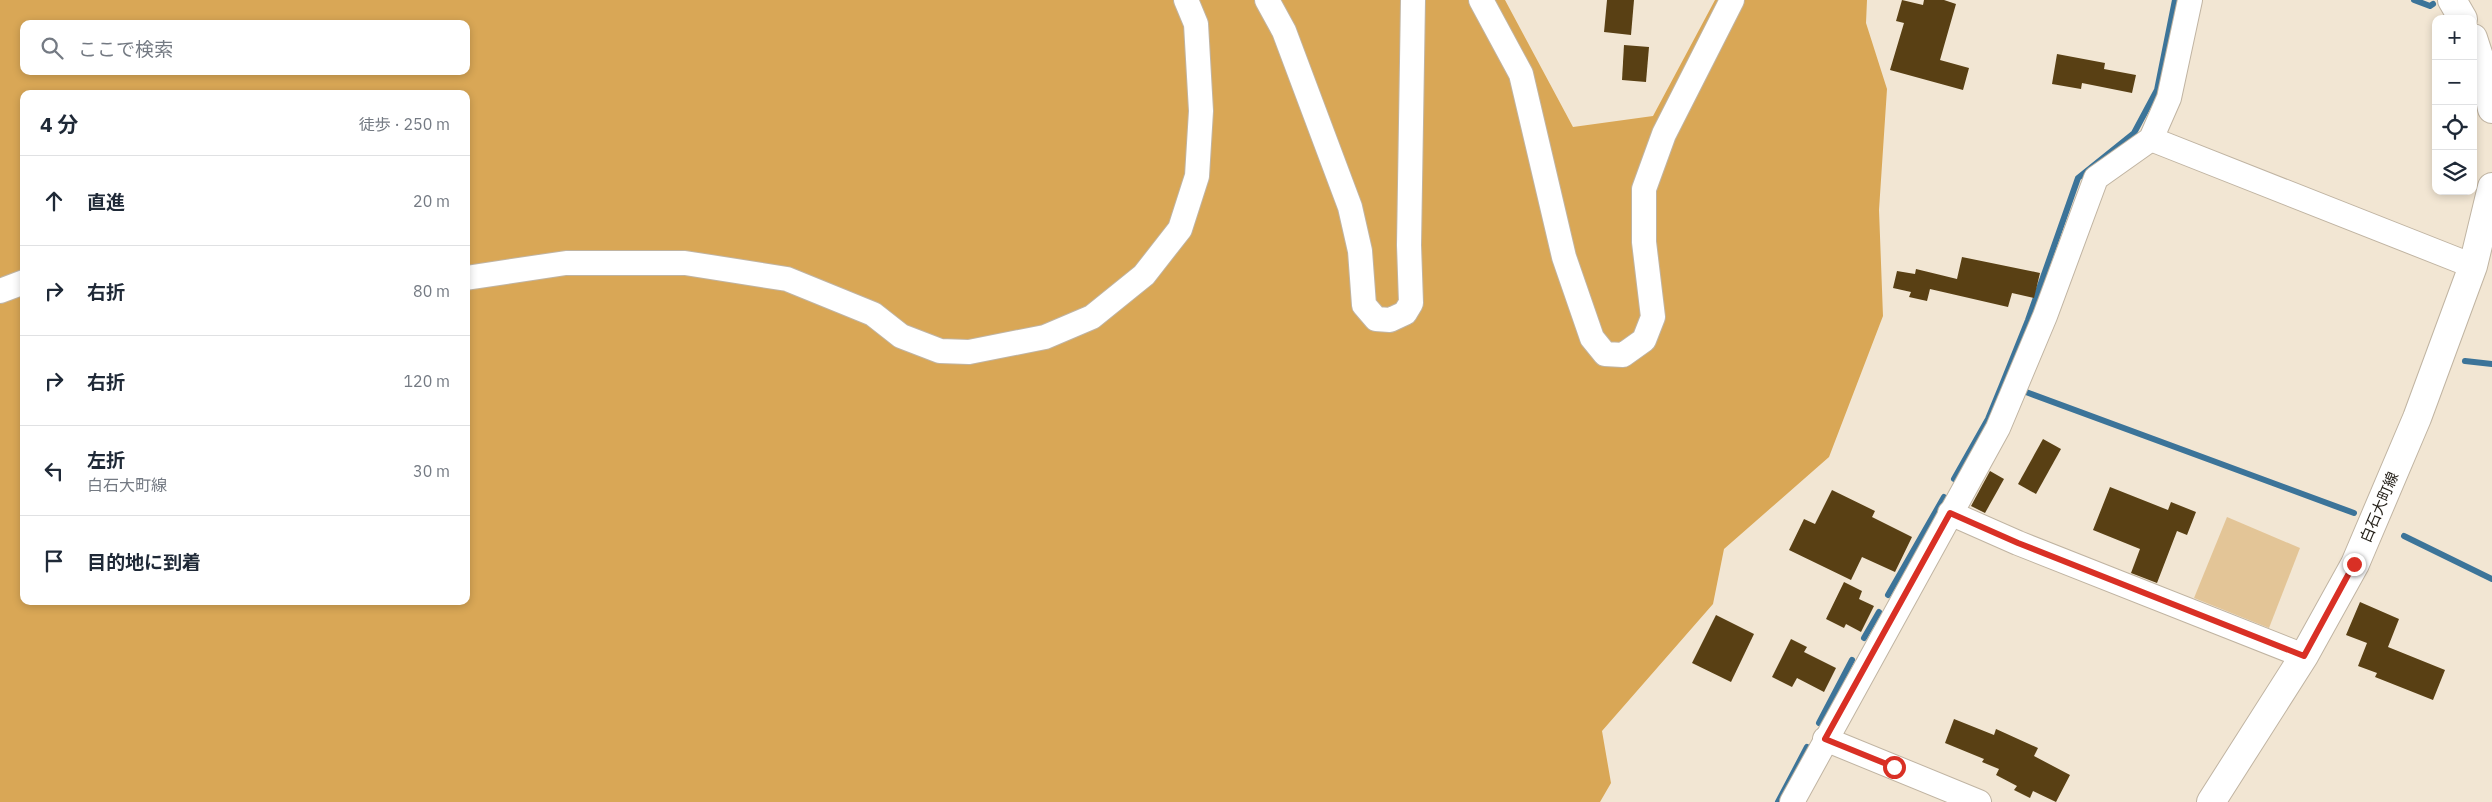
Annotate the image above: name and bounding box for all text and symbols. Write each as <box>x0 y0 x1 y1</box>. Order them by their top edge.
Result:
map controls <box>2432 15 2477 195</box>
button: + <box>2432 15 2477 60</box>
search box <box>20 20 470 75</box>
icon: search <box>38 34 66 62</box>
text: ここで検索 <box>78 37 173 61</box>
button: − <box>2432 60 2477 105</box>
button: locate <box>2432 105 2477 150</box>
text: 4 分 <box>40 110 79 138</box>
text: 徒歩 · 250 m <box>359 114 450 134</box>
button: layers <box>2432 150 2477 195</box>
icon: ahead <box>40 187 68 215</box>
text: 直進 <box>87 190 125 214</box>
text: 20 m <box>413 191 450 211</box>
icon: right <box>40 277 68 305</box>
text: 右折 <box>87 280 125 304</box>
text: 80 m <box>413 281 450 301</box>
icon: right <box>40 367 68 395</box>
text: 右折 <box>87 370 125 394</box>
text: 120 m <box>403 371 450 391</box>
text: 左折 <box>87 448 125 472</box>
icon: left <box>40 457 68 485</box>
text: 30 m <box>413 461 450 481</box>
street label: 白石大町線 <box>2356 469 2402 545</box>
text: 白石大町線 <box>87 475 167 495</box>
icon: arrive <box>40 547 68 575</box>
text: 目的地に到着 <box>87 550 201 574</box>
route end <box>2343 553 2366 576</box>
route start <box>1883 756 1906 779</box>

